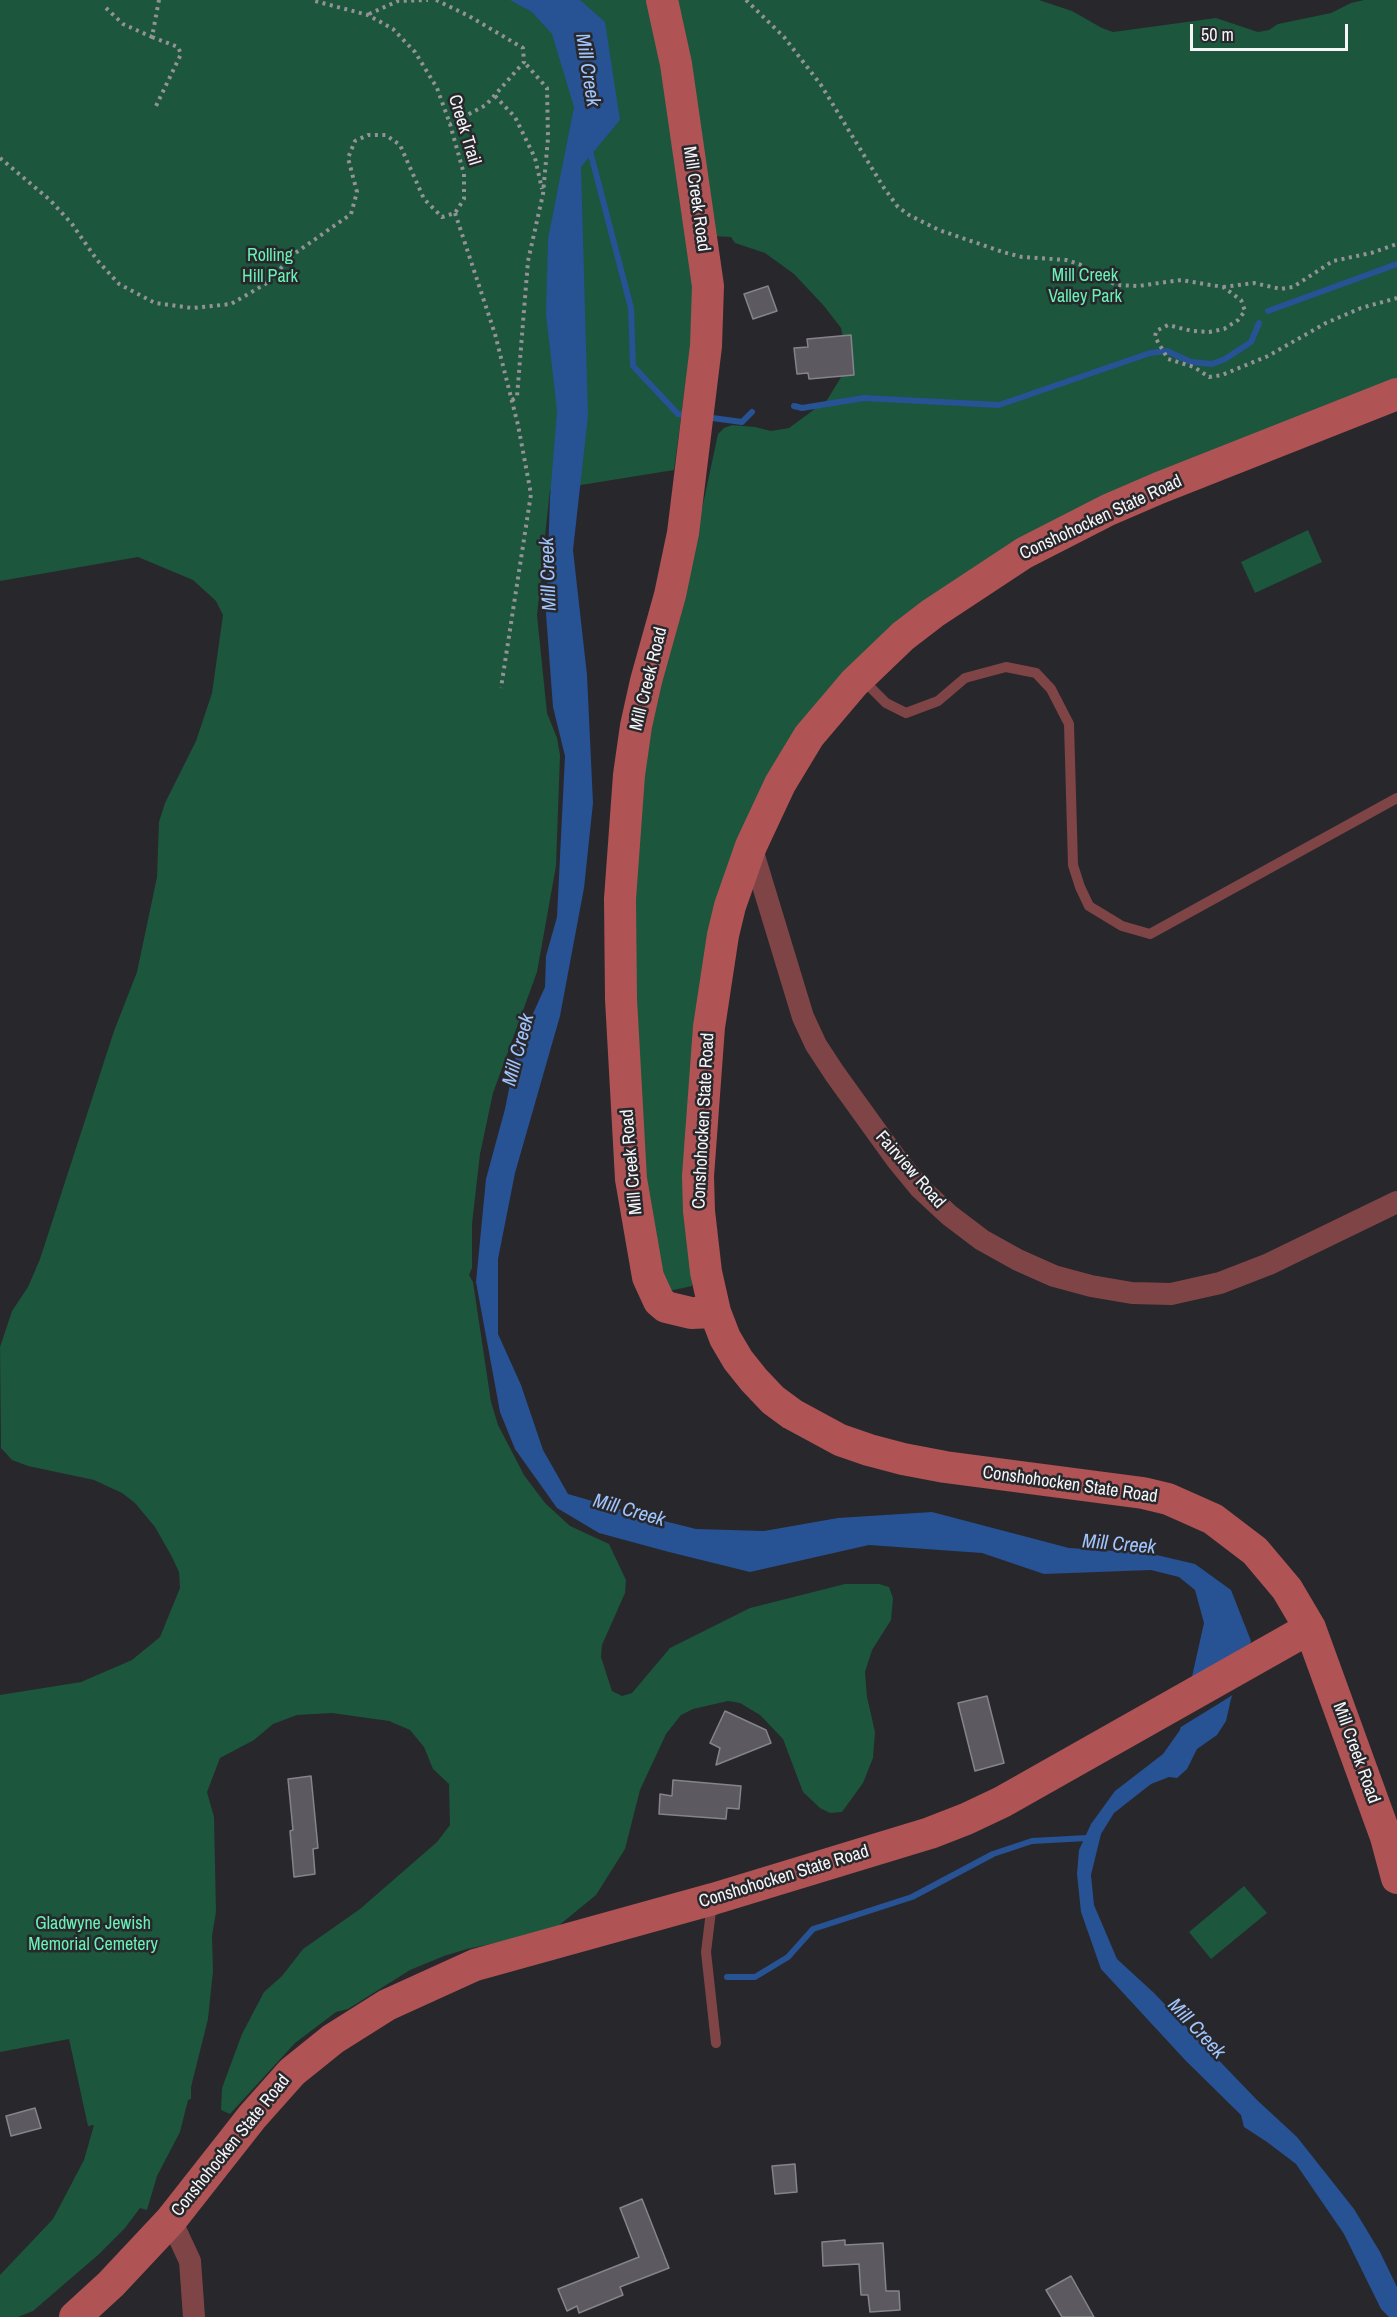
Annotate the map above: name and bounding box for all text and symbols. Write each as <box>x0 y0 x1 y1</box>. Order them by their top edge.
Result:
scale bar <box>1193 12 1350 50</box>
text: 50 m <box>1201 22 1234 47</box>
water label: Mill Creek <box>569 32 605 108</box>
street label: Creek Trail <box>443 92 485 168</box>
street label: Mill Creek Road <box>678 145 714 253</box>
park label: Rolling Hill Park <box>242 245 298 288</box>
park label: Mill Creek Valley Park <box>1048 265 1122 308</box>
street label: Conshohocken State Road <box>1016 471 1186 565</box>
water label: Mill Creek <box>536 537 562 611</box>
street label: Mill Creek Road <box>626 625 672 733</box>
water label: Mill Creek <box>498 1011 540 1089</box>
street label: Conshohocken State Road <box>689 1032 719 1210</box>
street label: Mill Creek Road <box>617 1108 647 1216</box>
street label: Fairview Road <box>871 1127 949 1213</box>
street label: Conshohocken State Road <box>981 1462 1159 1508</box>
water label: Mill Creek <box>590 1489 668 1533</box>
water label: Mill Creek <box>1081 1530 1157 1560</box>
street label: Mill Creek Road <box>1328 1700 1384 1806</box>
street label: Conshohocken State Road <box>696 1841 872 1913</box>
park label: Gladwyne Jewish Memorial Cemetery <box>28 1913 158 1956</box>
water label: Mill Creek <box>1162 1994 1230 2064</box>
street label: Conshohocken State Road <box>167 2071 295 2221</box>

